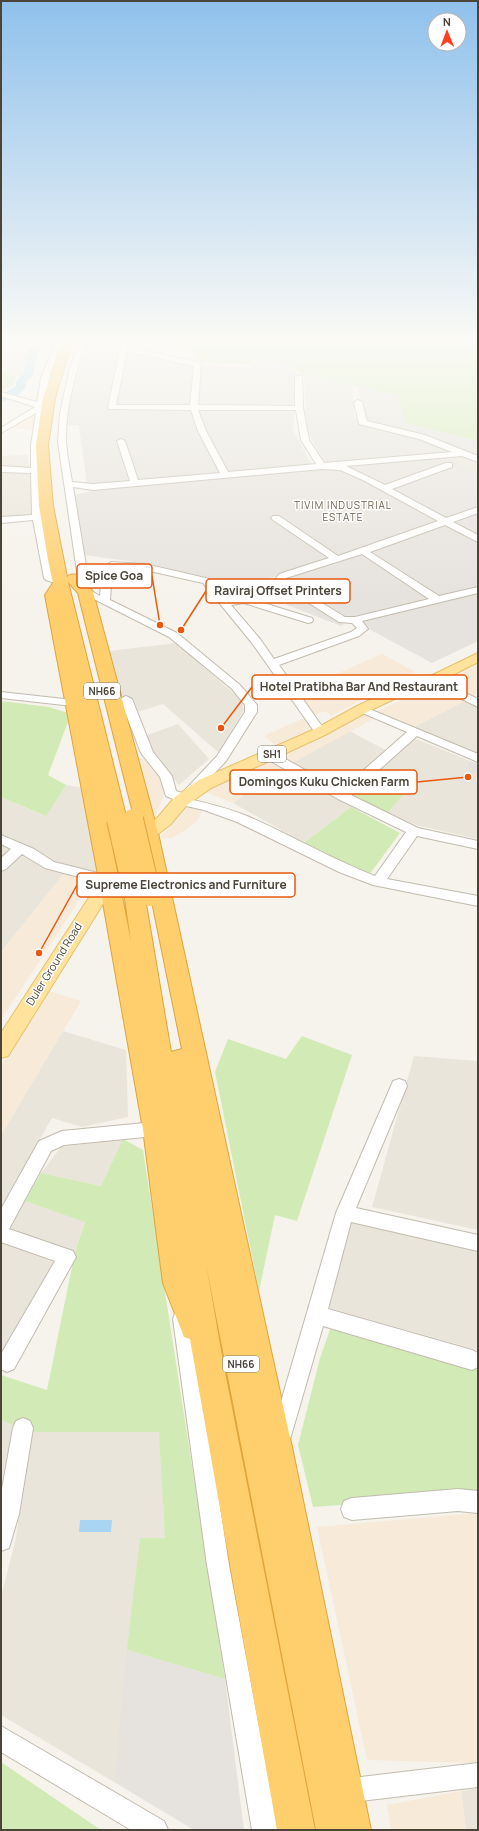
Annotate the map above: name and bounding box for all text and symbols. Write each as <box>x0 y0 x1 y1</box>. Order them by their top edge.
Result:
north arrow <box>427 12 467 52</box>
text: N <box>443 14 451 29</box>
district label: TIVIM INDUSTRIAL ESTATE <box>294 498 392 524</box>
callout: Spice Goa <box>77 564 152 588</box>
text: Spice Goa <box>85 567 143 584</box>
callout: Raviraj Offset Printers <box>206 579 350 603</box>
text: Raviraj Offset Printers <box>214 582 342 599</box>
callout: Hotel Pratibha Bar And Restaurant <box>252 675 467 699</box>
text: Hotel Pratibha Bar And Restaurant <box>260 678 458 695</box>
road number: NH66 <box>84 683 120 699</box>
road number: SH1 <box>258 746 286 762</box>
callout: Domingos Kuku Chicken Farm <box>230 770 417 794</box>
text: Domingos Kuku Chicken Farm <box>239 773 410 790</box>
callout: Supreme Electronics and Furniture <box>77 873 295 897</box>
text: Supreme Electronics and Furniture <box>85 876 287 893</box>
street label: Duler Ground Road <box>22 919 85 1008</box>
road number: NH66 <box>223 1356 259 1372</box>

